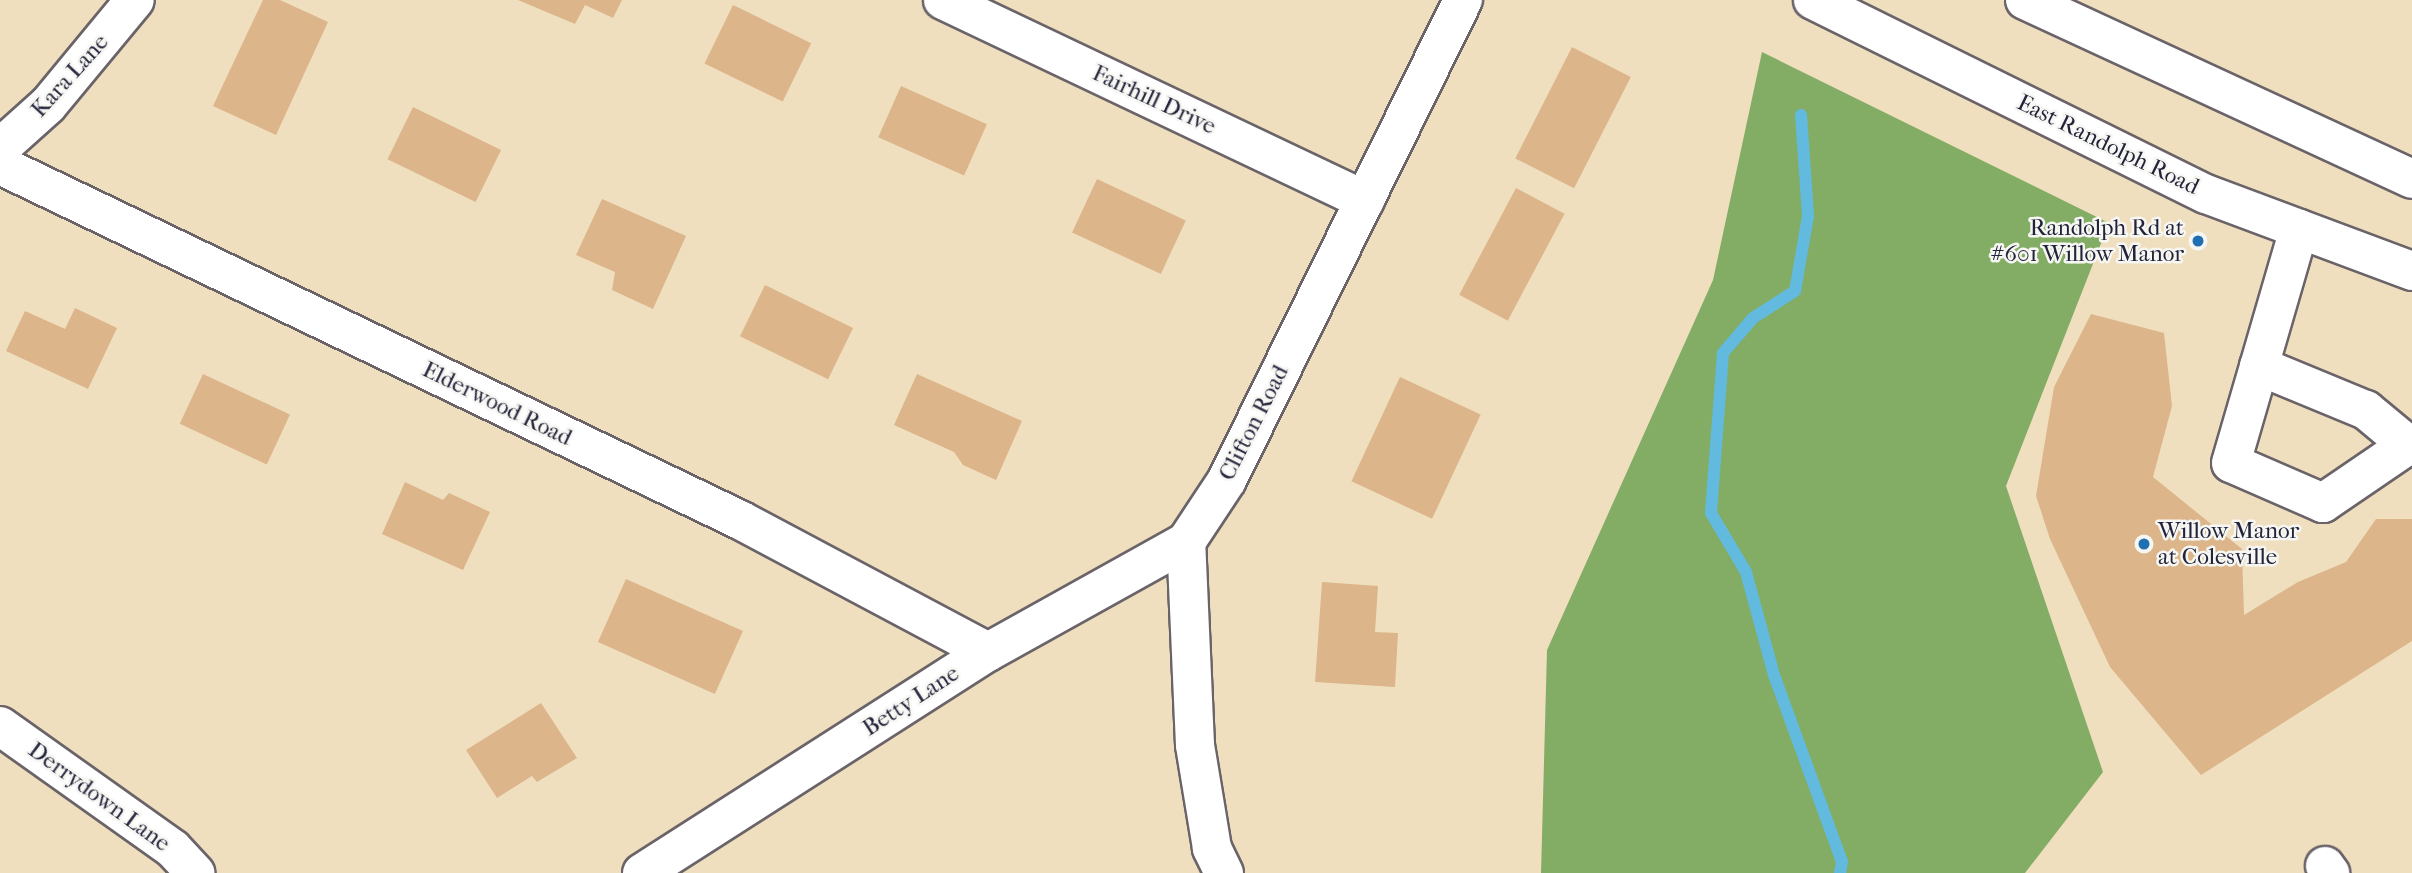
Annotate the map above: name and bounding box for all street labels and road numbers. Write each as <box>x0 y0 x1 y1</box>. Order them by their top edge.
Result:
street label: Kara Lane <box>26 29 114 123</box>
street label: Fairhill Drive <box>1088 59 1220 141</box>
street label: East Randolph Road <box>2013 89 2203 201</box>
street label: Elderwood Road <box>418 356 576 452</box>
street label: Clifton Road <box>1213 361 1295 485</box>
street label: Betty Lane <box>858 660 964 742</box>
street label: Derrydown Lane <box>23 736 175 858</box>

